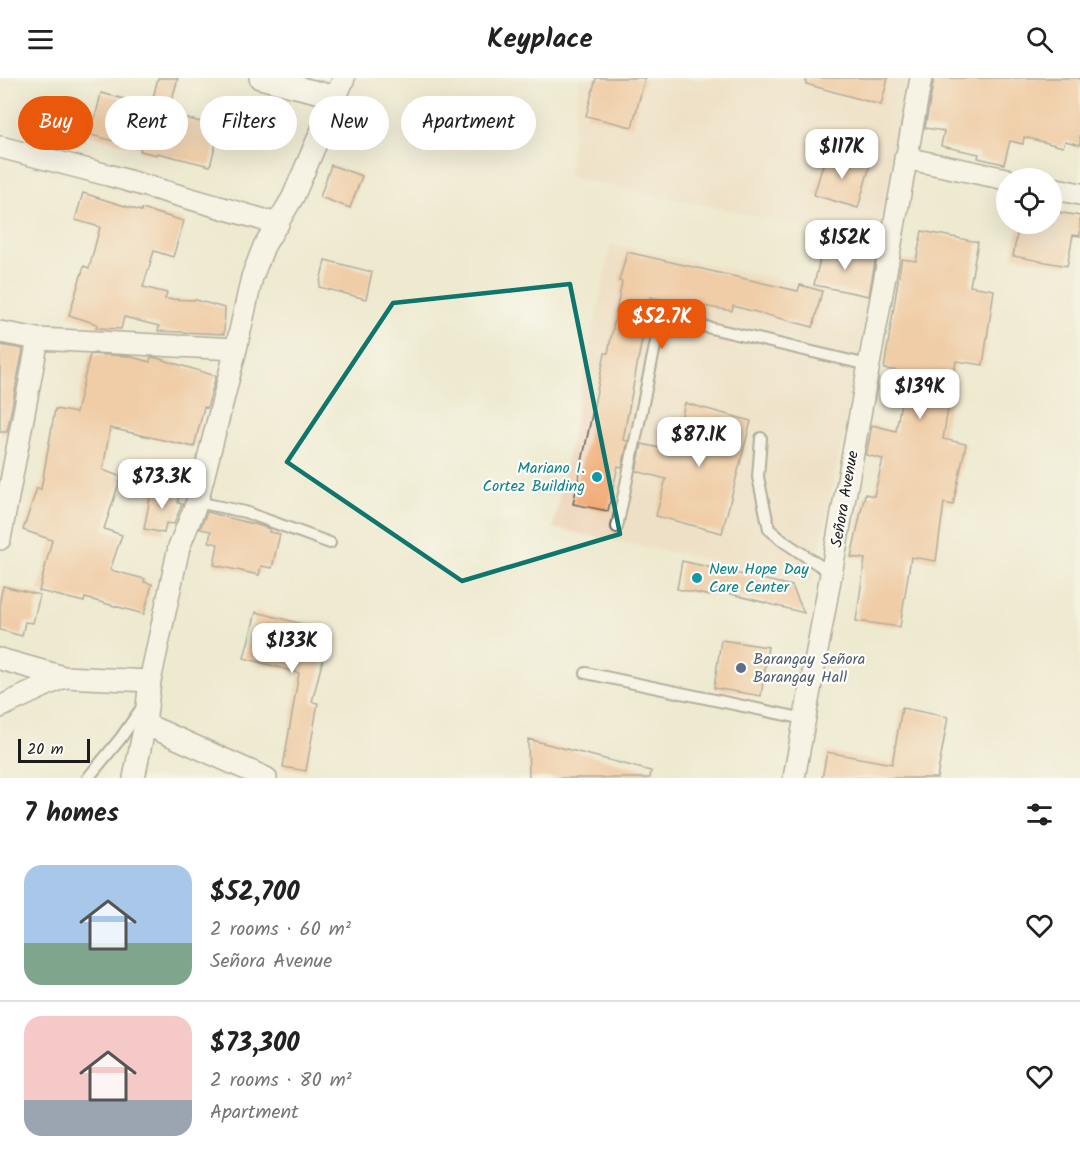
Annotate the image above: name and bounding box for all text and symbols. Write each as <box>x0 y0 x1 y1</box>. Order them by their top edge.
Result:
text: Keyplace <box>487 18 593 61</box>
icon: menu <box>24 23 57 56</box>
icon: search <box>1023 23 1056 56</box>
chip: Buy <box>18 96 93 150</box>
chip: Rent <box>105 96 188 150</box>
chip: Filters <box>200 96 297 150</box>
chip: New <box>309 96 389 150</box>
chip: Apartment <box>401 96 536 150</box>
pin: $117K <box>800 129 884 180</box>
text: $117K <box>819 132 865 164</box>
map controls <box>996 168 1062 234</box>
button: locate <box>996 168 1062 234</box>
pin: $152K <box>803 220 887 271</box>
text: $152K <box>819 223 871 255</box>
pin: $52.7K <box>613 299 711 350</box>
text: $52.7K <box>632 302 692 334</box>
pin: $139K <box>878 369 962 420</box>
text: $139K <box>895 372 945 404</box>
pin: $87.1K <box>650 417 748 468</box>
text: $87.1K <box>671 420 727 452</box>
street label: Señora Avenue <box>824 449 866 549</box>
place label: Mariano I. Cortez Building <box>482 456 585 499</box>
pin: $73.3K <box>113 459 211 510</box>
text: $73.3K <box>132 462 192 494</box>
marker: Mariano I. Cortez Building <box>590 470 604 484</box>
place label: New Hope Day Care Center <box>709 557 809 600</box>
marker: New Hope Day Care Center <box>690 571 704 585</box>
pin: $133K <box>250 623 334 674</box>
text: $133K <box>266 626 318 658</box>
place label: Barangay Señora Barangay Hall <box>753 647 865 690</box>
marker: Barangay Señora Barangay Hall <box>734 661 748 675</box>
scale bar <box>18 736 90 764</box>
text: 20 m <box>27 737 63 762</box>
text: 7 homes <box>24 793 119 835</box>
icon: filters <box>1023 798 1056 831</box>
text: $52,700 <box>210 872 299 914</box>
icon: home <box>72 889 144 961</box>
icon: heart <box>1023 909 1056 942</box>
text: 2 rooms · 60 m² <box>210 914 351 946</box>
text: Señora Avenue <box>210 946 332 978</box>
text: $73,300 <box>210 1023 300 1065</box>
icon: home <box>72 1040 144 1112</box>
icon: heart <box>1023 1060 1056 1093</box>
text: 2 rooms · 80 m² <box>210 1065 352 1097</box>
text: Apartment <box>210 1097 299 1129</box>

